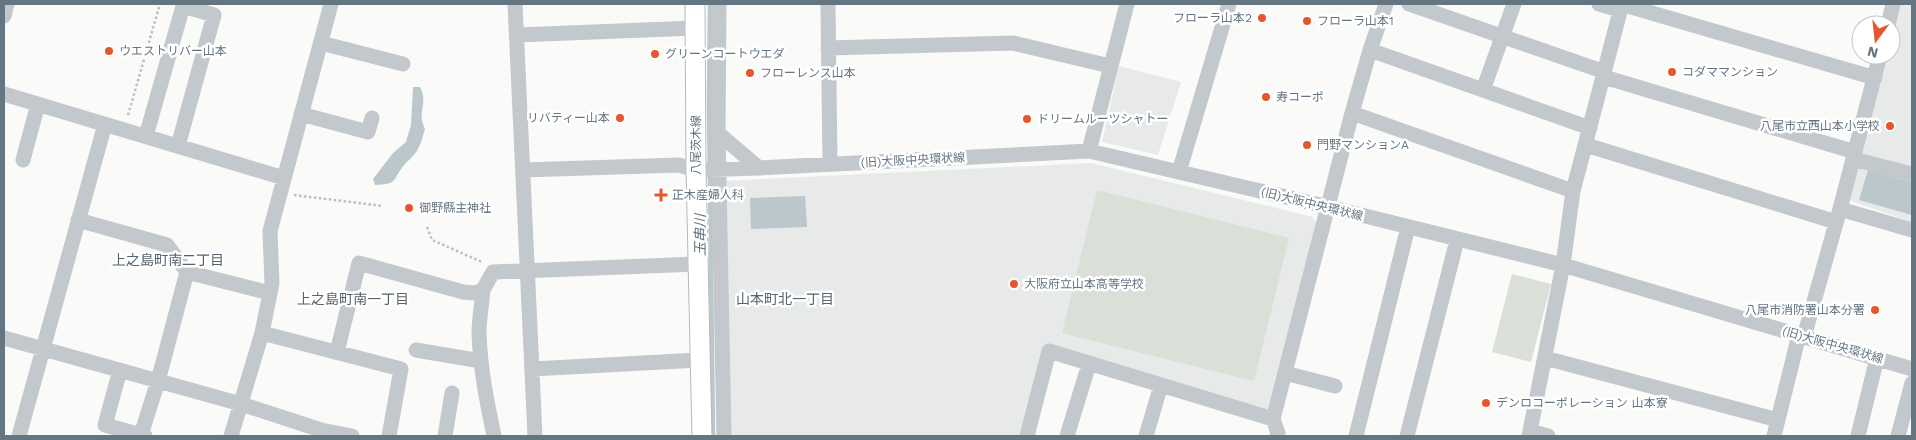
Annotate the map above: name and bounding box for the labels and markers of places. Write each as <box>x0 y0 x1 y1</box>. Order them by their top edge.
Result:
place label: フローラ山本2 <box>1173 11 1252 25</box>
marker: フローラ山本2 <box>1256 12 1268 24</box>
place label: フローラ山本1 <box>1317 14 1394 28</box>
marker: フローラ山本1 <box>1301 15 1313 27</box>
place label: ウエストリバー山本 <box>119 44 227 58</box>
marker: ウエストリバー山本 <box>103 45 115 57</box>
place label: グリーンコートウエダ <box>665 47 784 61</box>
marker: グリーンコートウエダ <box>649 48 661 60</box>
place label: コダママンション <box>1682 65 1778 79</box>
place label: フローレンス山本 <box>760 66 856 80</box>
marker: コダママンション <box>1666 66 1678 78</box>
marker: フローレンス山本 <box>744 67 756 79</box>
place label: 寿コーポ <box>1276 90 1324 104</box>
marker: 寿コーポ <box>1260 91 1272 103</box>
place label: リバティー山本 <box>527 111 610 125</box>
marker: リバティー山本 <box>614 112 626 124</box>
place label: ドリームルーツシャトー <box>1037 112 1168 126</box>
marker: ドリームルーツシャトー <box>1021 113 1033 125</box>
place label: 八尾市立西山本小学校 <box>1760 119 1880 133</box>
marker: 八尾市立西山本小学校 <box>1884 120 1896 132</box>
place label: 門野マンションA <box>1317 138 1409 152</box>
marker: 門野マンションA <box>1301 139 1313 151</box>
marker: 正木産婦人科 <box>654 188 668 202</box>
place label: 正木産婦人科 <box>672 188 744 202</box>
place label: 御野縣主神社 <box>419 201 491 215</box>
marker: 御野縣主神社 <box>403 202 415 214</box>
place label: 大阪府立山本高等学校 <box>1024 277 1144 291</box>
marker: 大阪府立山本高等学校 <box>1008 278 1020 290</box>
place label: 八尾市消防署山本分署 <box>1745 303 1865 317</box>
marker: 八尾市消防署山本分署 <box>1869 304 1881 316</box>
place label: デンロコーポレーション 山本寮 <box>1496 396 1668 410</box>
marker: デンロコーポレーション 山本寮 <box>1480 397 1492 409</box>

